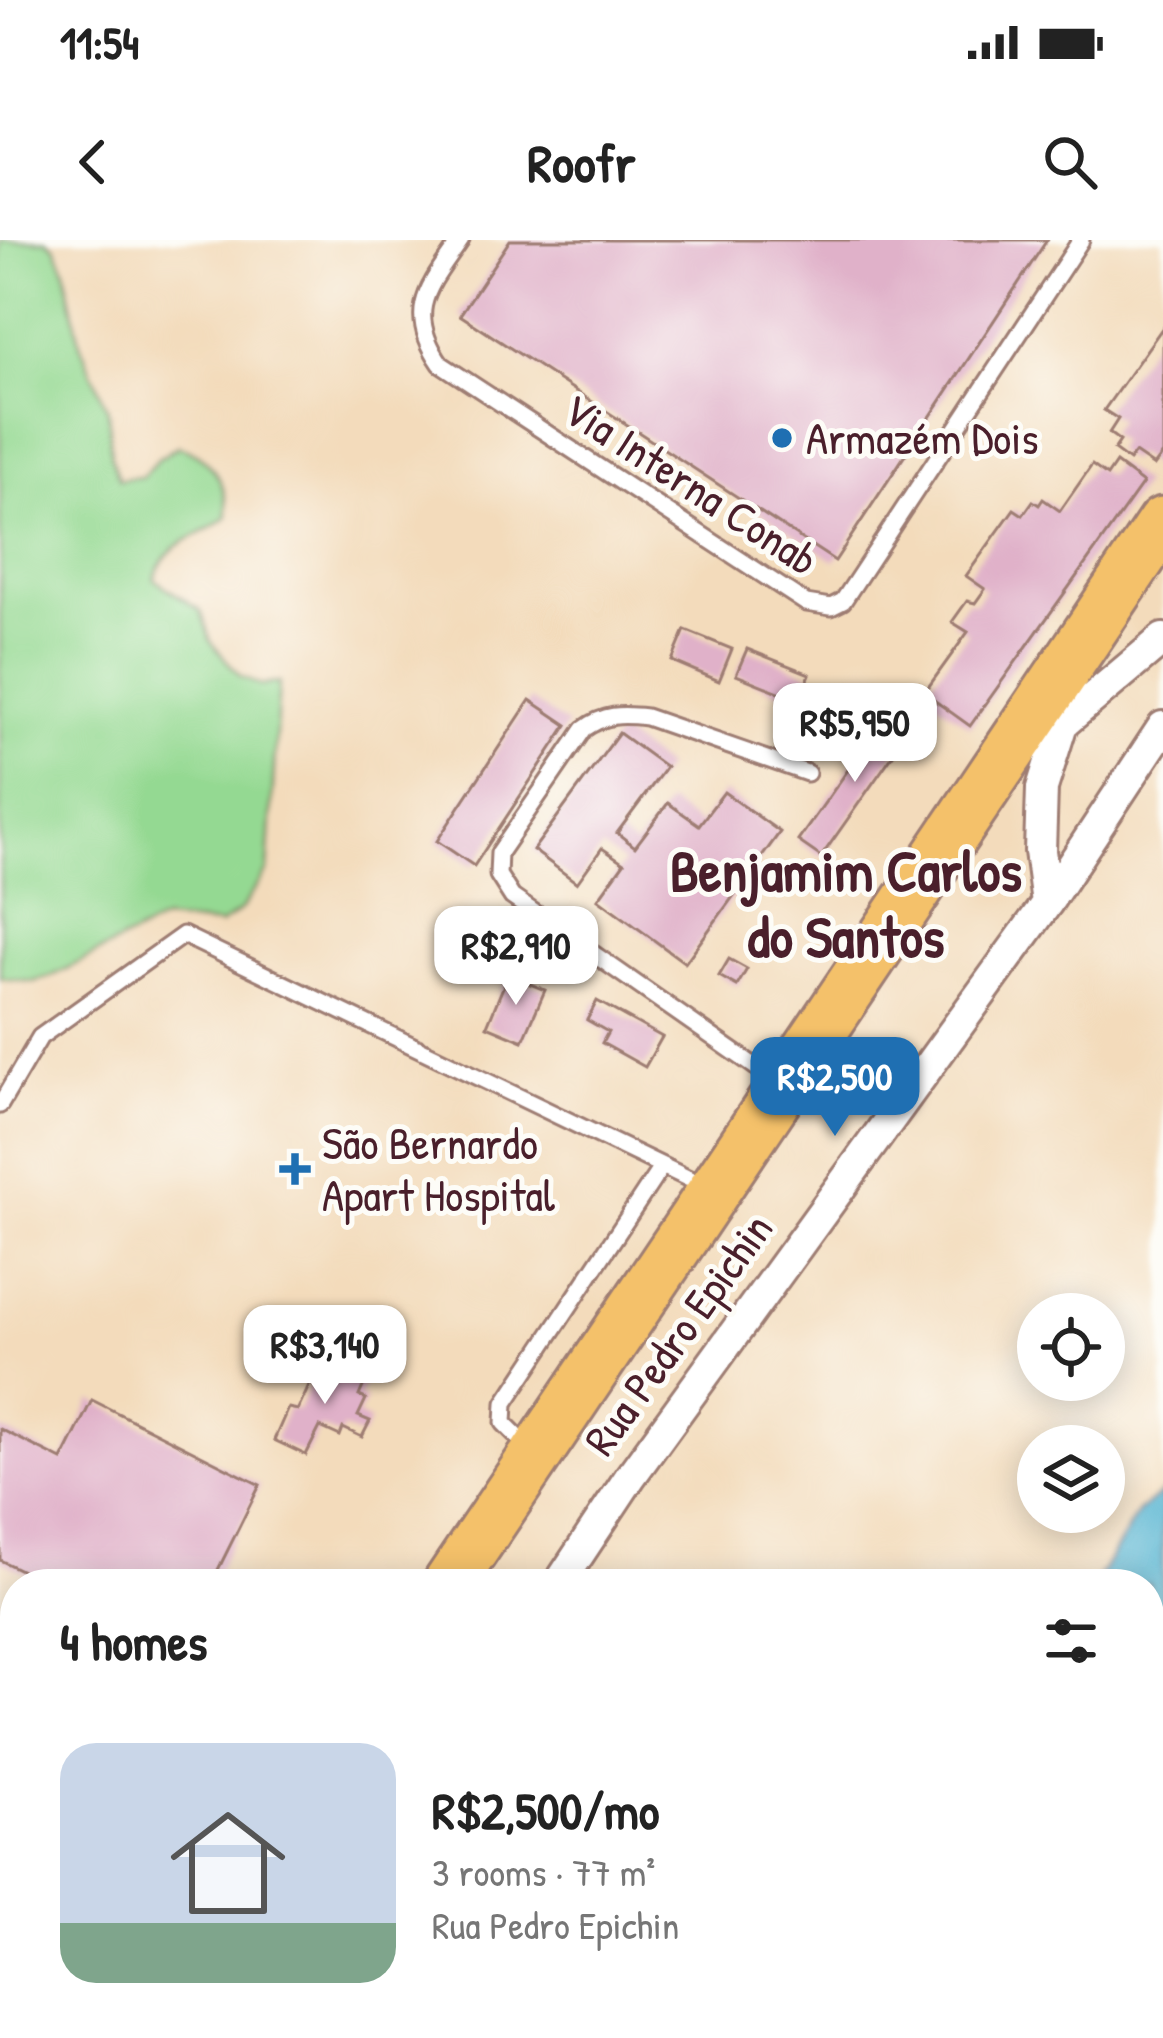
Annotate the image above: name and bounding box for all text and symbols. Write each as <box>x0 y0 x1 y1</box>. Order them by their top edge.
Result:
text: 11:54 <box>60 12 139 73</box>
text: Roofr <box>527 126 636 199</box>
icon: back <box>60 129 126 195</box>
icon: search <box>1037 129 1103 195</box>
street label: Via Interna Conab <box>552 378 831 589</box>
place label: Armazém Dois <box>806 407 1039 468</box>
marker: Armazém Dois <box>769 425 795 451</box>
pin: R$5,950 <box>744 683 966 785</box>
text: R$5,950 <box>800 695 910 748</box>
district label: Benjamim Carlos do Santos <box>670 832 1022 975</box>
pin: R$2,910 <box>405 906 627 1008</box>
text: R$2,910 <box>461 918 571 971</box>
pin: R$2,500 <box>724 1037 946 1139</box>
text: R$2,500 <box>777 1049 893 1102</box>
place label: São Bernardo Apart Hospital <box>322 1112 555 1225</box>
marker: São Bernardo Apart Hospital <box>279 1153 311 1185</box>
street label: Rua Pedro Epichin <box>569 1200 786 1467</box>
map controls <box>1017 1293 1125 1533</box>
button: locate <box>1017 1293 1125 1401</box>
pin: R$3,140 <box>214 1305 436 1407</box>
text: R$3,140 <box>270 1317 380 1370</box>
button: layers <box>1017 1425 1125 1533</box>
text: 4 homes <box>60 1607 207 1676</box>
icon: filters <box>1038 1608 1104 1674</box>
text: R$2,500/mo <box>432 1776 659 1845</box>
icon: home <box>156 1791 300 1935</box>
text: 3 rooms · 77 m² <box>432 1845 655 1898</box>
text: Rua Pedro Epichin <box>432 1898 679 1951</box>

